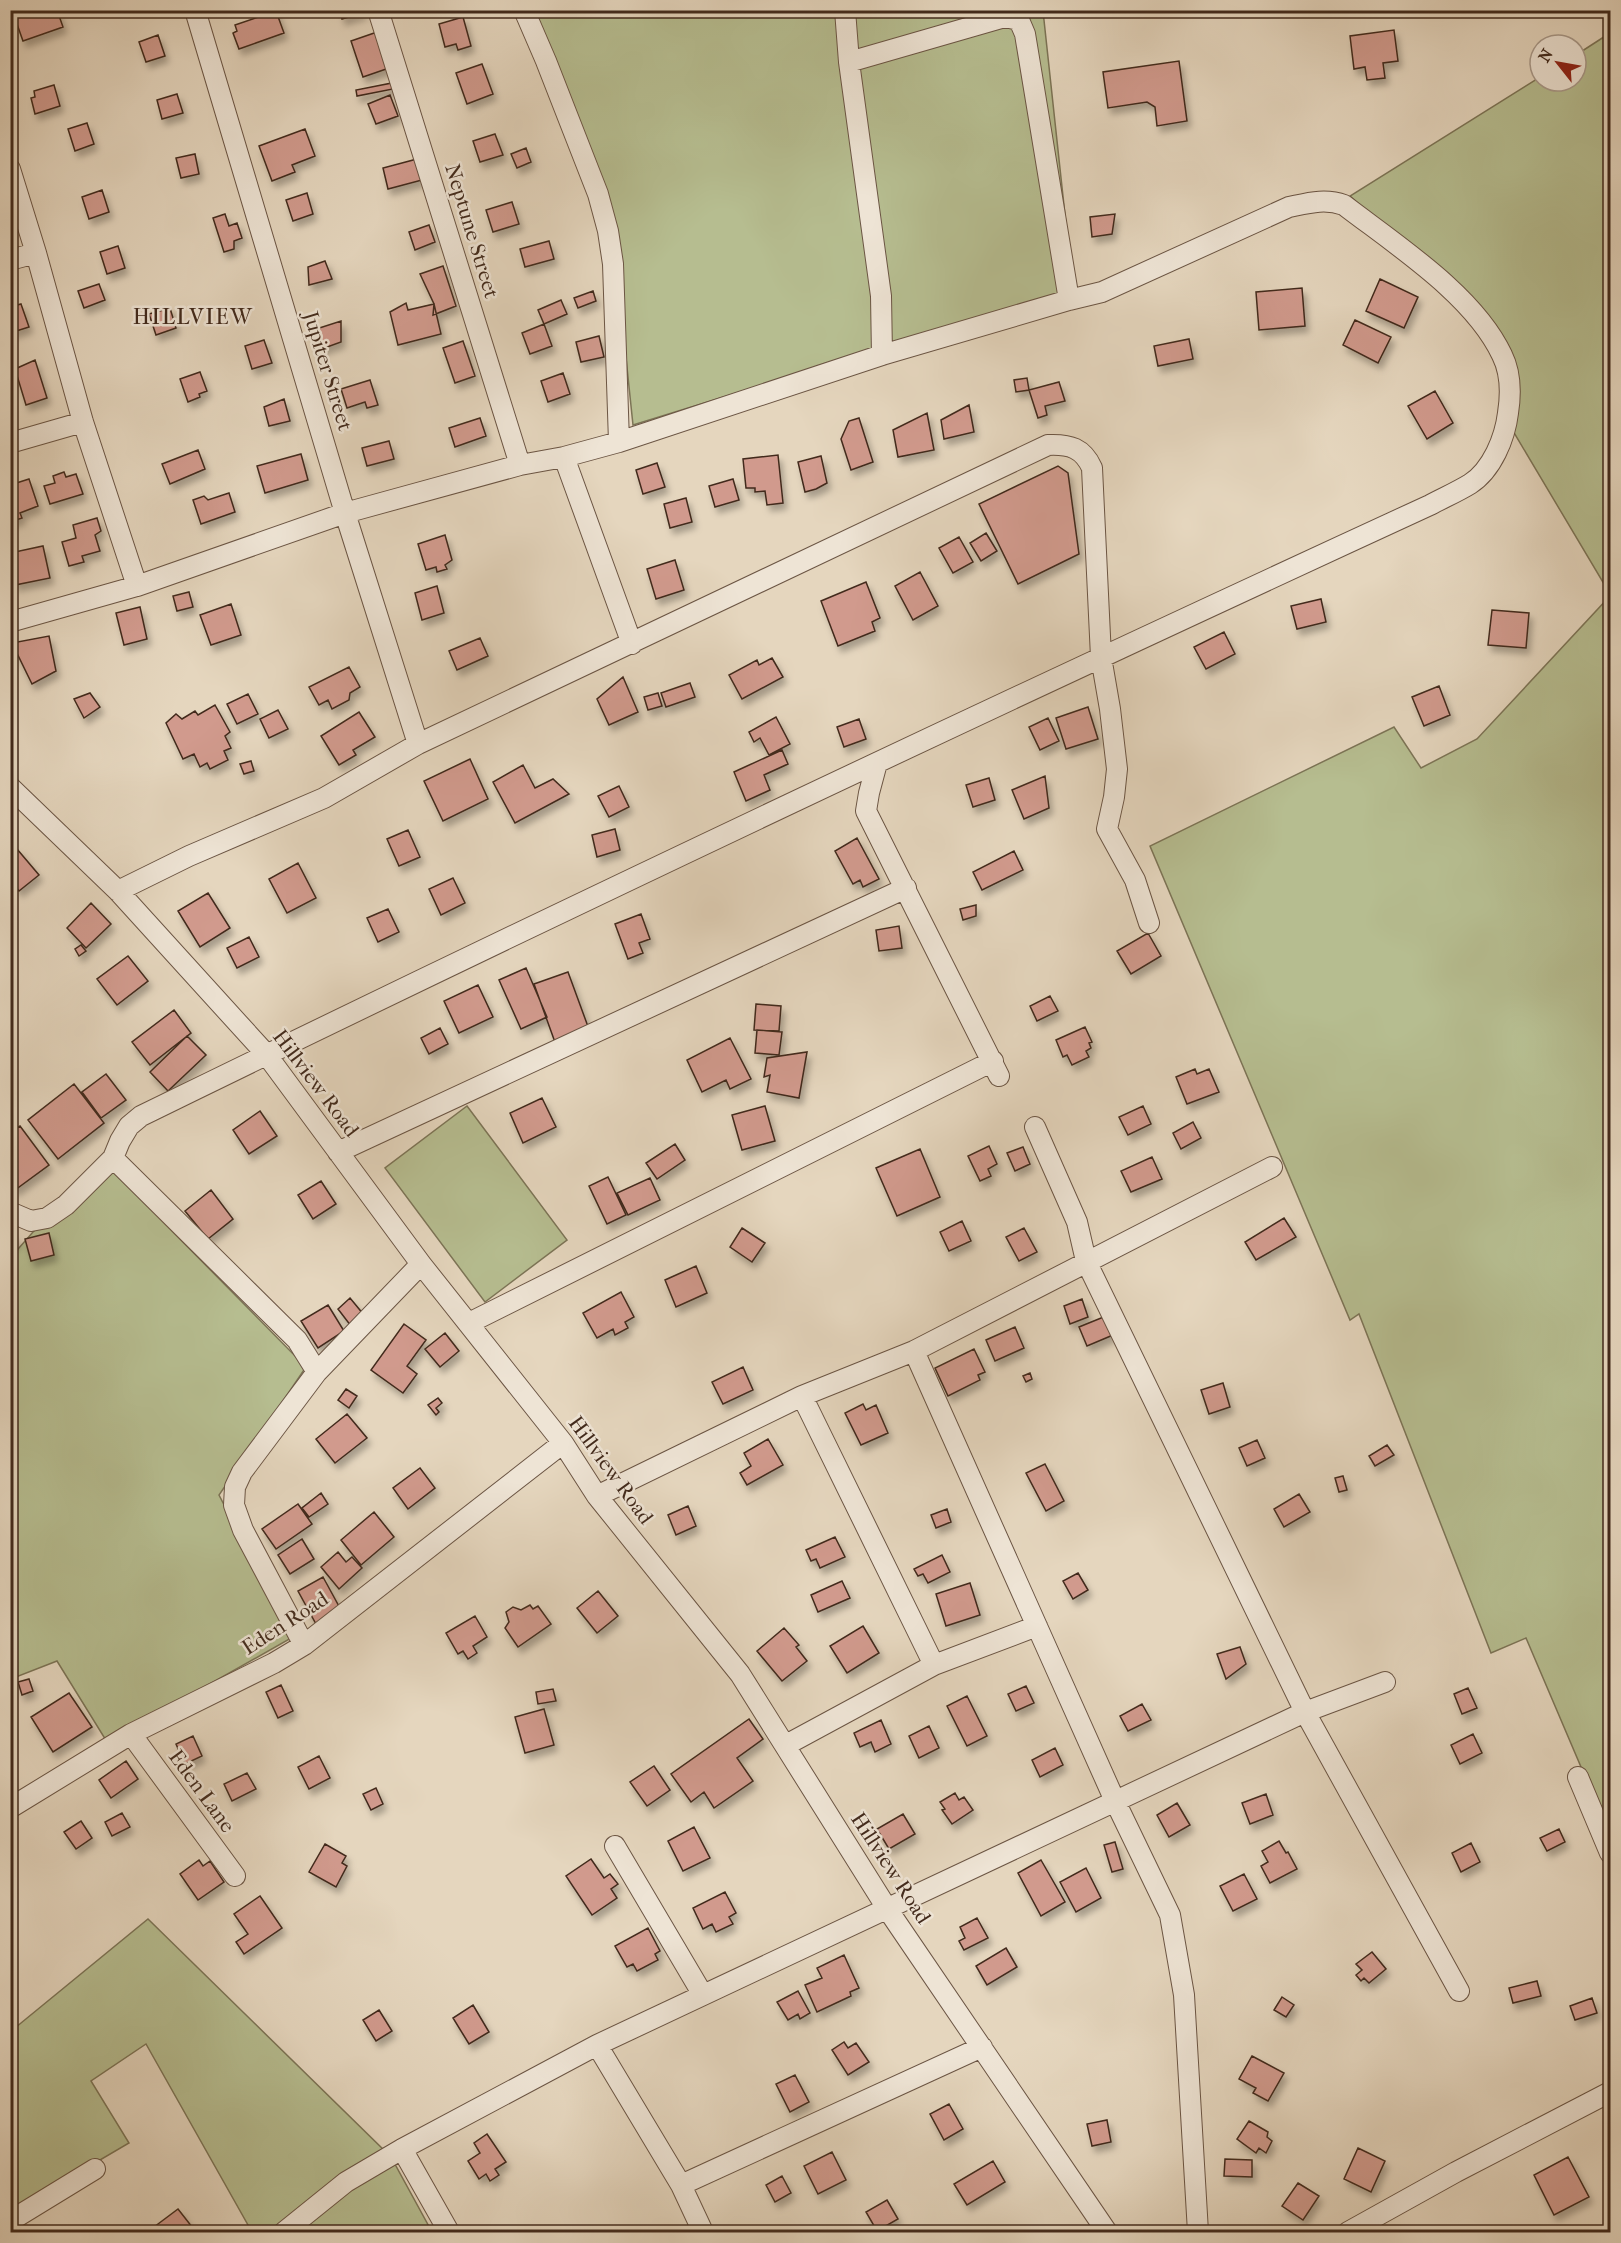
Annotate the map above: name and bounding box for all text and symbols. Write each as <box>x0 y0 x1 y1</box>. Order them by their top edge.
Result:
north arrow <box>1528 33 1588 93</box>
text: N <box>1534 45 1557 66</box>
street label: Neptune Street <box>440 161 504 302</box>
district label: HILLVIEW <box>133 304 253 330</box>
street label: Jupiter Street <box>298 307 358 434</box>
street label: Hillview Road <box>268 1025 364 1142</box>
street label: Hillview Road <box>564 1411 659 1529</box>
street label: Eden Road <box>237 1586 333 1660</box>
street label: Eden Lane <box>164 1745 240 1837</box>
street label: Hillview Road <box>846 1808 936 1929</box>

